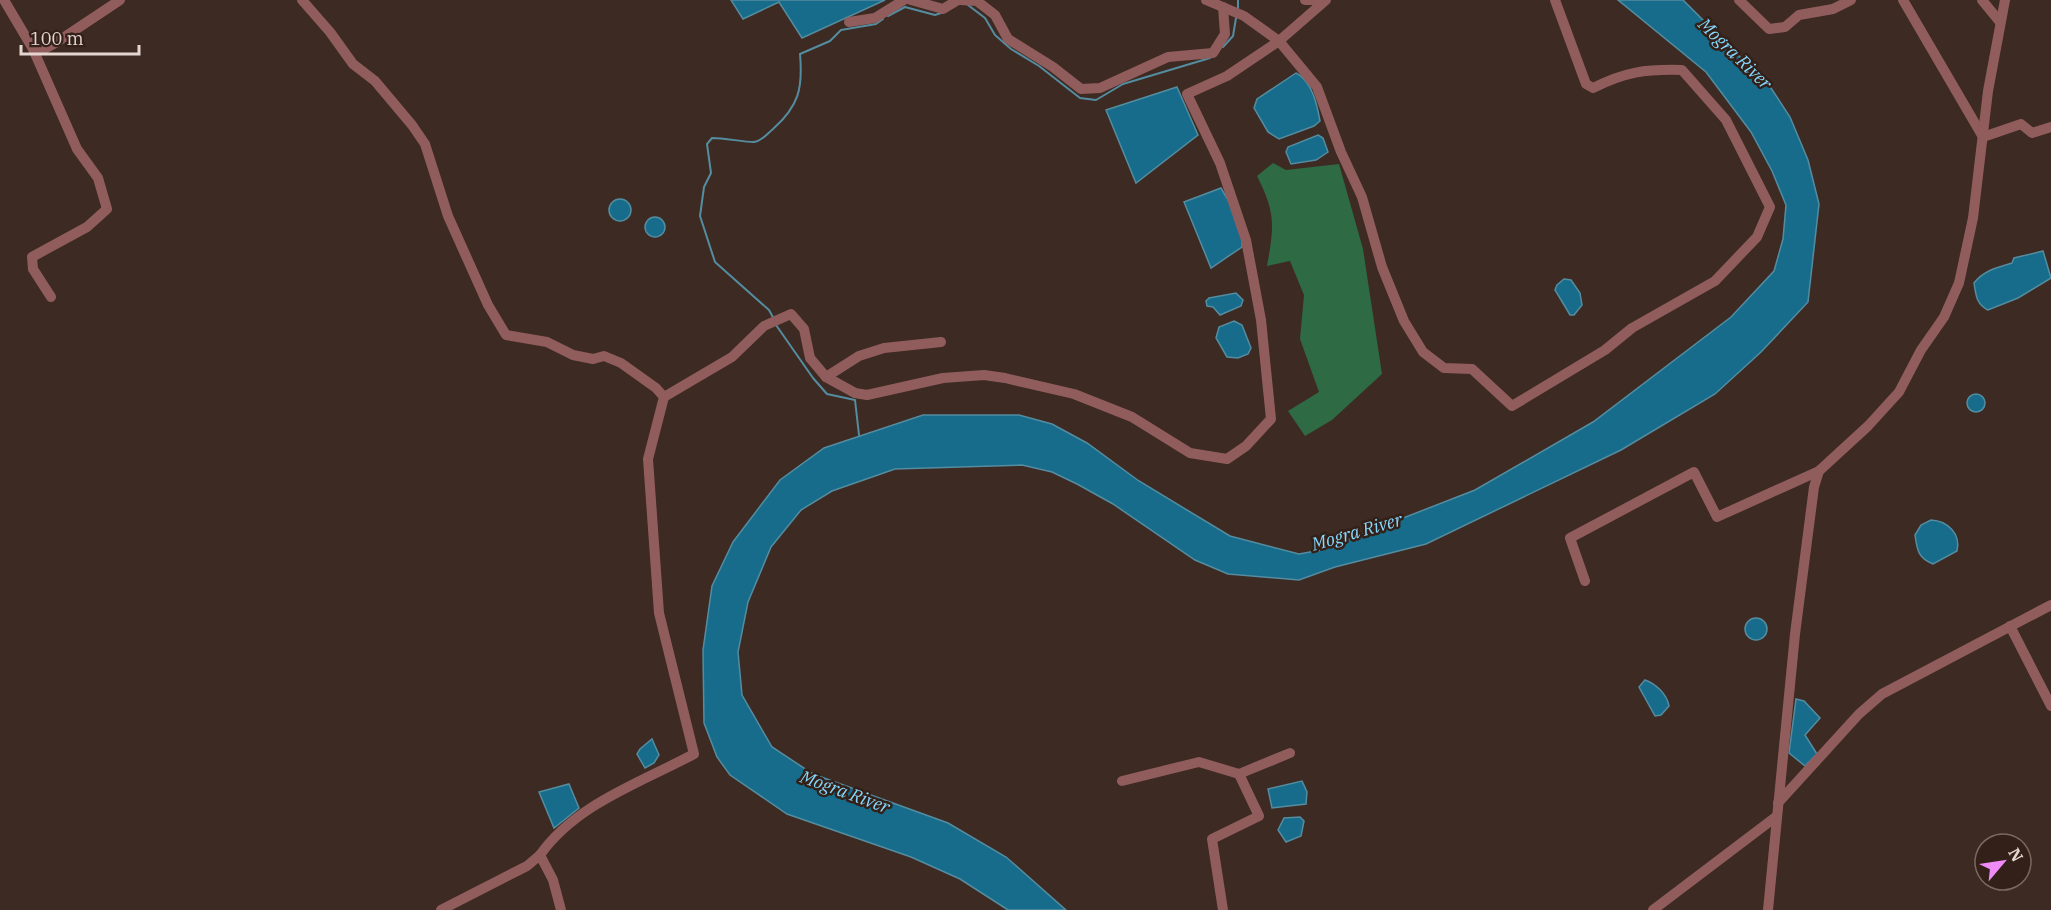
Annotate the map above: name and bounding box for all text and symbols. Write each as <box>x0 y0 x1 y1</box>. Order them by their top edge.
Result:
water label: Mogra River <box>1693 12 1778 95</box>
scale bar <box>21 18 140 56</box>
text: 100 m <box>30 27 84 50</box>
water label: Mogra River <box>1308 507 1406 556</box>
water label: Mogra River <box>796 764 894 819</box>
north arrow <box>1973 832 2033 892</box>
text: N <box>2004 844 2028 865</box>

